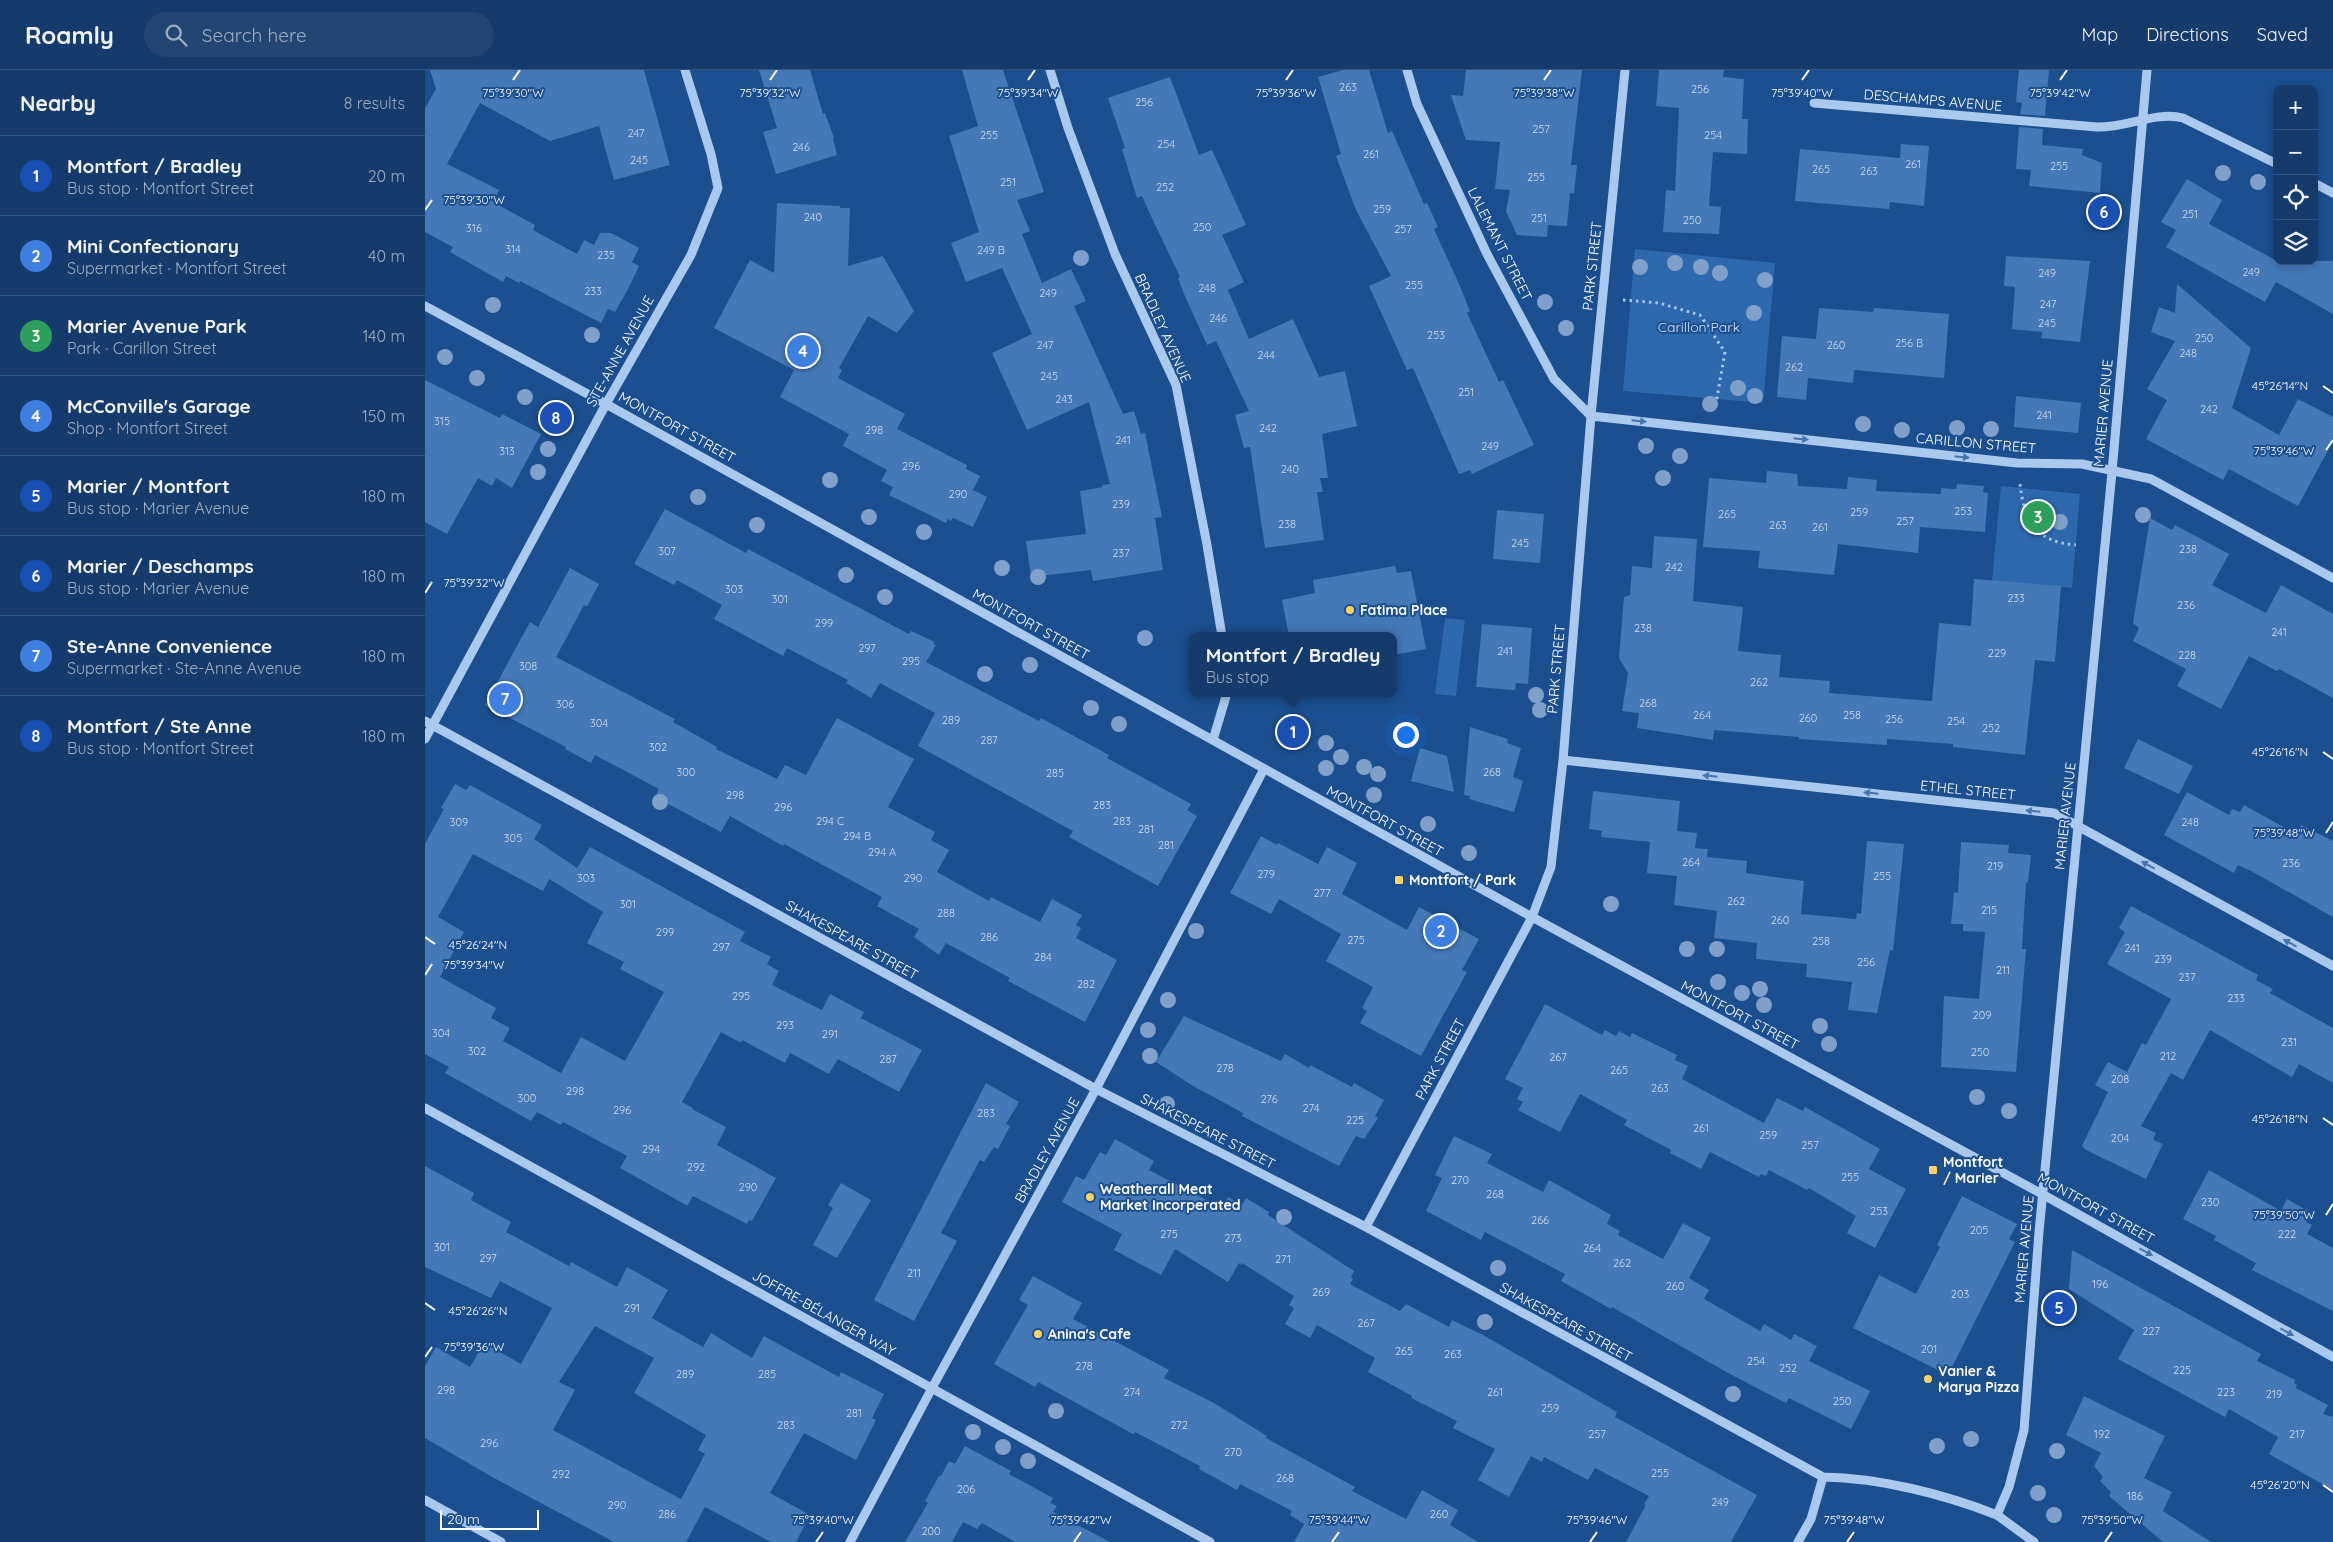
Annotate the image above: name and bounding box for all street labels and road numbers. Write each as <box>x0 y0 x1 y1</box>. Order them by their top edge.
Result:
street label: DESCHAMPS AVENUE <box>1863 85 2003 115</box>
street label: LALEMANT STREET <box>1464 184 1536 304</box>
street label: PARK STREET <box>1578 221 1606 311</box>
street label: BRADLEY AVENUE <box>1131 271 1195 386</box>
street label: STE-ANNE AVENUE <box>582 292 658 410</box>
street label: MARIER AVENUE <box>2089 358 2117 467</box>
street label: MONTFORT STREET <box>615 387 739 467</box>
street label: CARILLON STREET <box>1915 429 2037 457</box>
street label: MONTFORT STREET <box>969 584 1093 664</box>
street label: PARK STREET <box>1543 624 1569 714</box>
street label: MARIER AVENUE <box>2050 761 2080 871</box>
street label: ETHEL STREET <box>1919 776 2017 804</box>
street label: MONTFORT STREET <box>1323 781 1447 861</box>
street label: SHAKESPEARE STREET <box>783 896 921 984</box>
street label: MONTFORT STREET <box>1678 976 1802 1054</box>
street label: PARK STREET <box>1411 1015 1469 1103</box>
street label: SHAKESPEARE STREET <box>1138 1089 1278 1173</box>
street label: BRADLEY AVENUE <box>1011 1094 1083 1206</box>
street label: MONTFORT STREET <box>2034 1168 2158 1248</box>
street label: MARIER AVENUE <box>2010 1194 2038 1303</box>
street label: JOFFRE-BÉLANGER WAY <box>749 1266 899 1360</box>
street label: SHAKESPEARE STREET <box>1497 1278 1635 1366</box>

